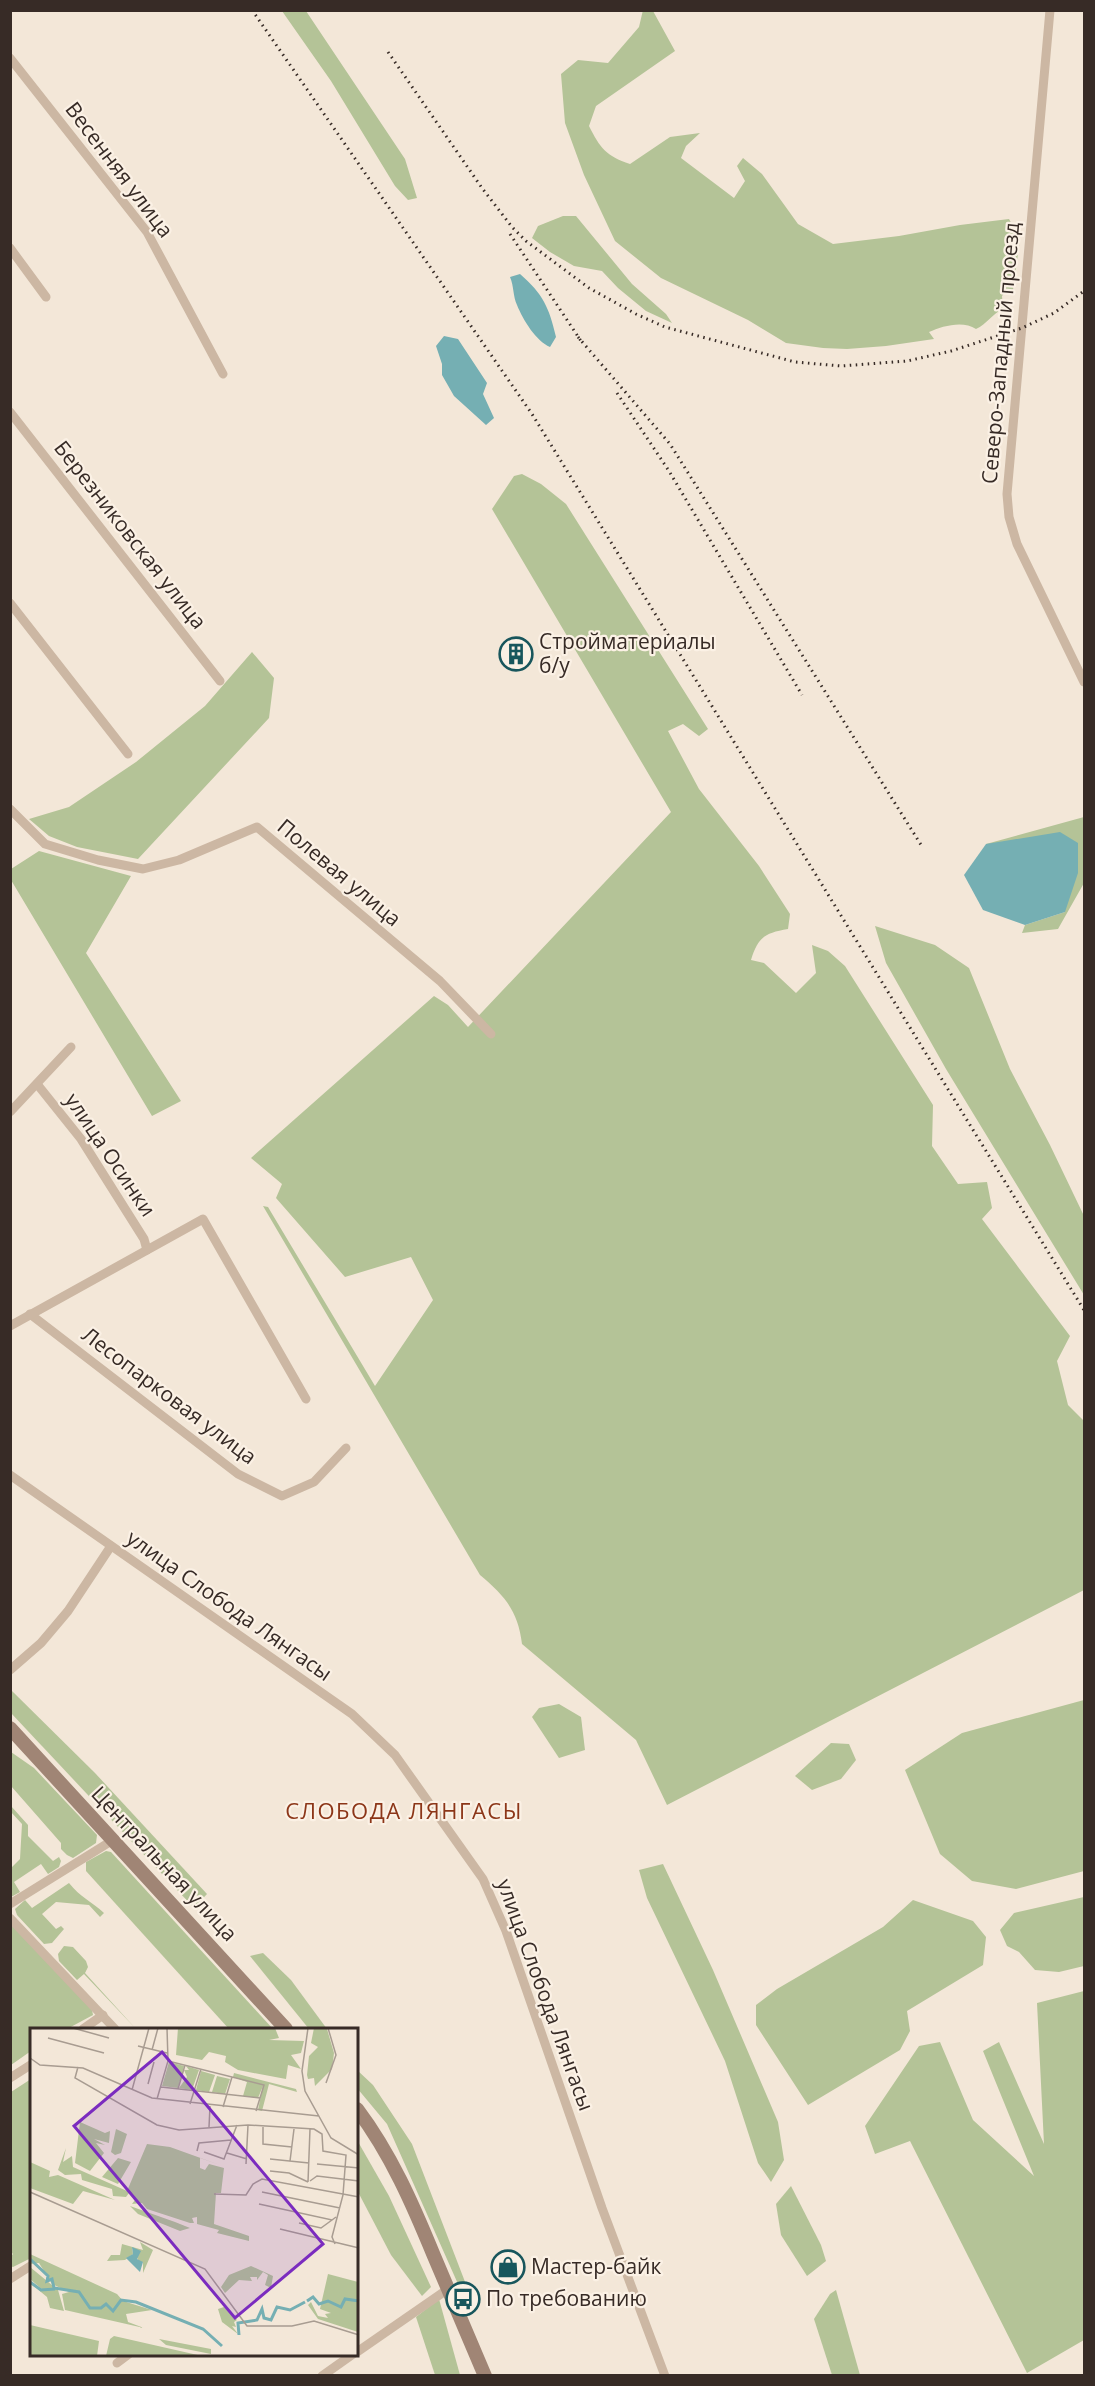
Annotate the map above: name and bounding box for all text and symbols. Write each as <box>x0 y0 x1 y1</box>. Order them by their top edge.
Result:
street label: Весенняя улица <box>60 96 180 243</box>
street label: Северо-Западный проезд <box>975 221 1025 485</box>
street label: Березниковская улица <box>48 434 213 634</box>
place label: Стройматериалы б/у <box>539 627 716 679</box>
building icon: Стройматериалы б/у <box>498 636 534 672</box>
street label: Полевая улица <box>272 812 407 932</box>
street label: улица Осинки <box>59 1087 163 1222</box>
street label: Лесопарковая улица <box>77 1320 263 1470</box>
street label: улица Слобода Лянгасы <box>121 1523 338 1687</box>
street label: Центральная улица <box>86 1780 244 1947</box>
district label: СЛОБОДА ЛЯНГАСЫ <box>285 1795 523 1825</box>
street label: улица Слобода Лянгасы <box>491 1875 601 2115</box>
inset map <box>30 2028 358 2356</box>
shop icon: Мастер-байк <box>490 2249 526 2285</box>
place label: Мастер-байк <box>531 2252 661 2280</box>
bus stop icon: По требованию <box>445 2281 481 2317</box>
place label: По требованию <box>486 2284 647 2312</box>

